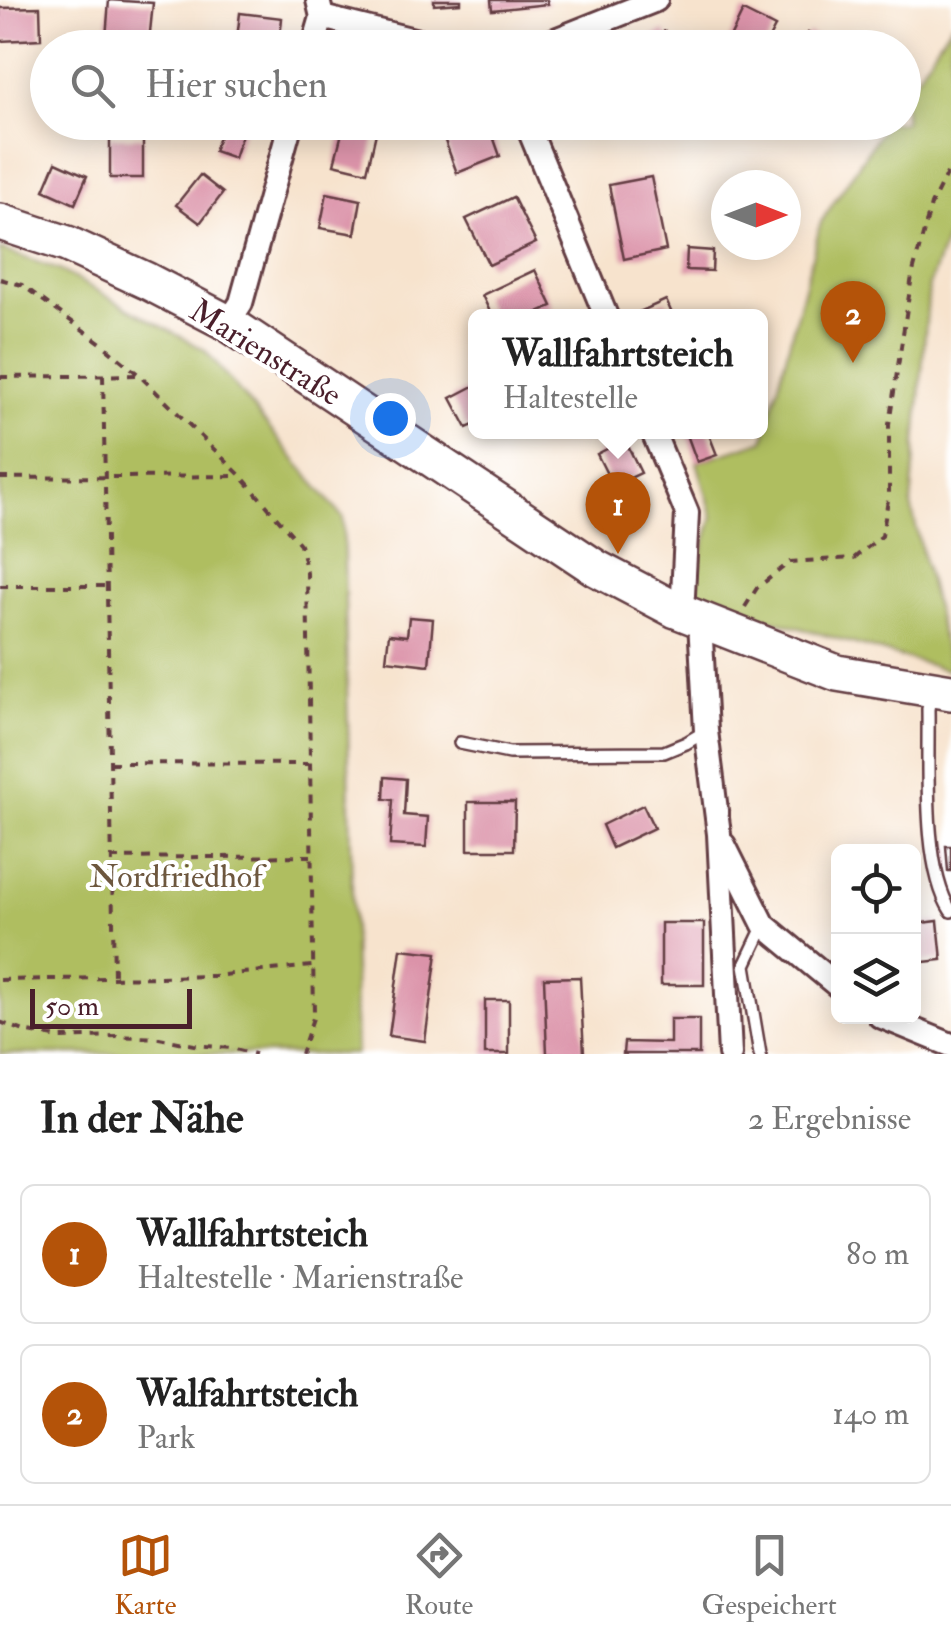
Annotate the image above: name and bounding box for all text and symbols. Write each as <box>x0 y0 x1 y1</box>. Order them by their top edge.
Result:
search box <box>30 30 921 140</box>
icon: search <box>65 58 120 113</box>
text: Hier suchen <box>145 61 328 109</box>
north arrow <box>711 170 801 260</box>
pin: 2 <box>820 280 886 363</box>
street label: Marienstraße <box>182 291 349 415</box>
popup <box>468 309 768 439</box>
text: Wallfahrtsteich <box>502 330 734 378</box>
text: Haltestelle <box>502 378 638 418</box>
your location <box>365 393 416 444</box>
pin: 1 <box>586 472 650 554</box>
map controls <box>831 844 921 1024</box>
button: locate <box>831 844 921 934</box>
park label: Nordfriedhof <box>89 857 267 897</box>
button: layers <box>831 934 921 1024</box>
scale bar <box>30 984 192 1028</box>
text: 50 m <box>45 989 99 1024</box>
text: In der Nähe <box>40 1093 244 1145</box>
text: 2 Ergebnisse <box>748 1099 911 1139</box>
text: Wallfahrtsteich <box>137 1210 368 1258</box>
text: 1 <box>69 1234 80 1274</box>
text: 80 m <box>846 1234 909 1274</box>
text: Haltestelle · Marienstraße <box>137 1258 463 1298</box>
text: Walfahrtsteich <box>137 1370 358 1418</box>
text: 2 <box>66 1394 83 1434</box>
text: 140 m <box>832 1394 909 1434</box>
text: Park <box>137 1418 195 1458</box>
tab: Karte <box>114 1528 176 1623</box>
tab: Route <box>405 1528 473 1623</box>
tab: Gespeichert <box>702 1528 837 1623</box>

